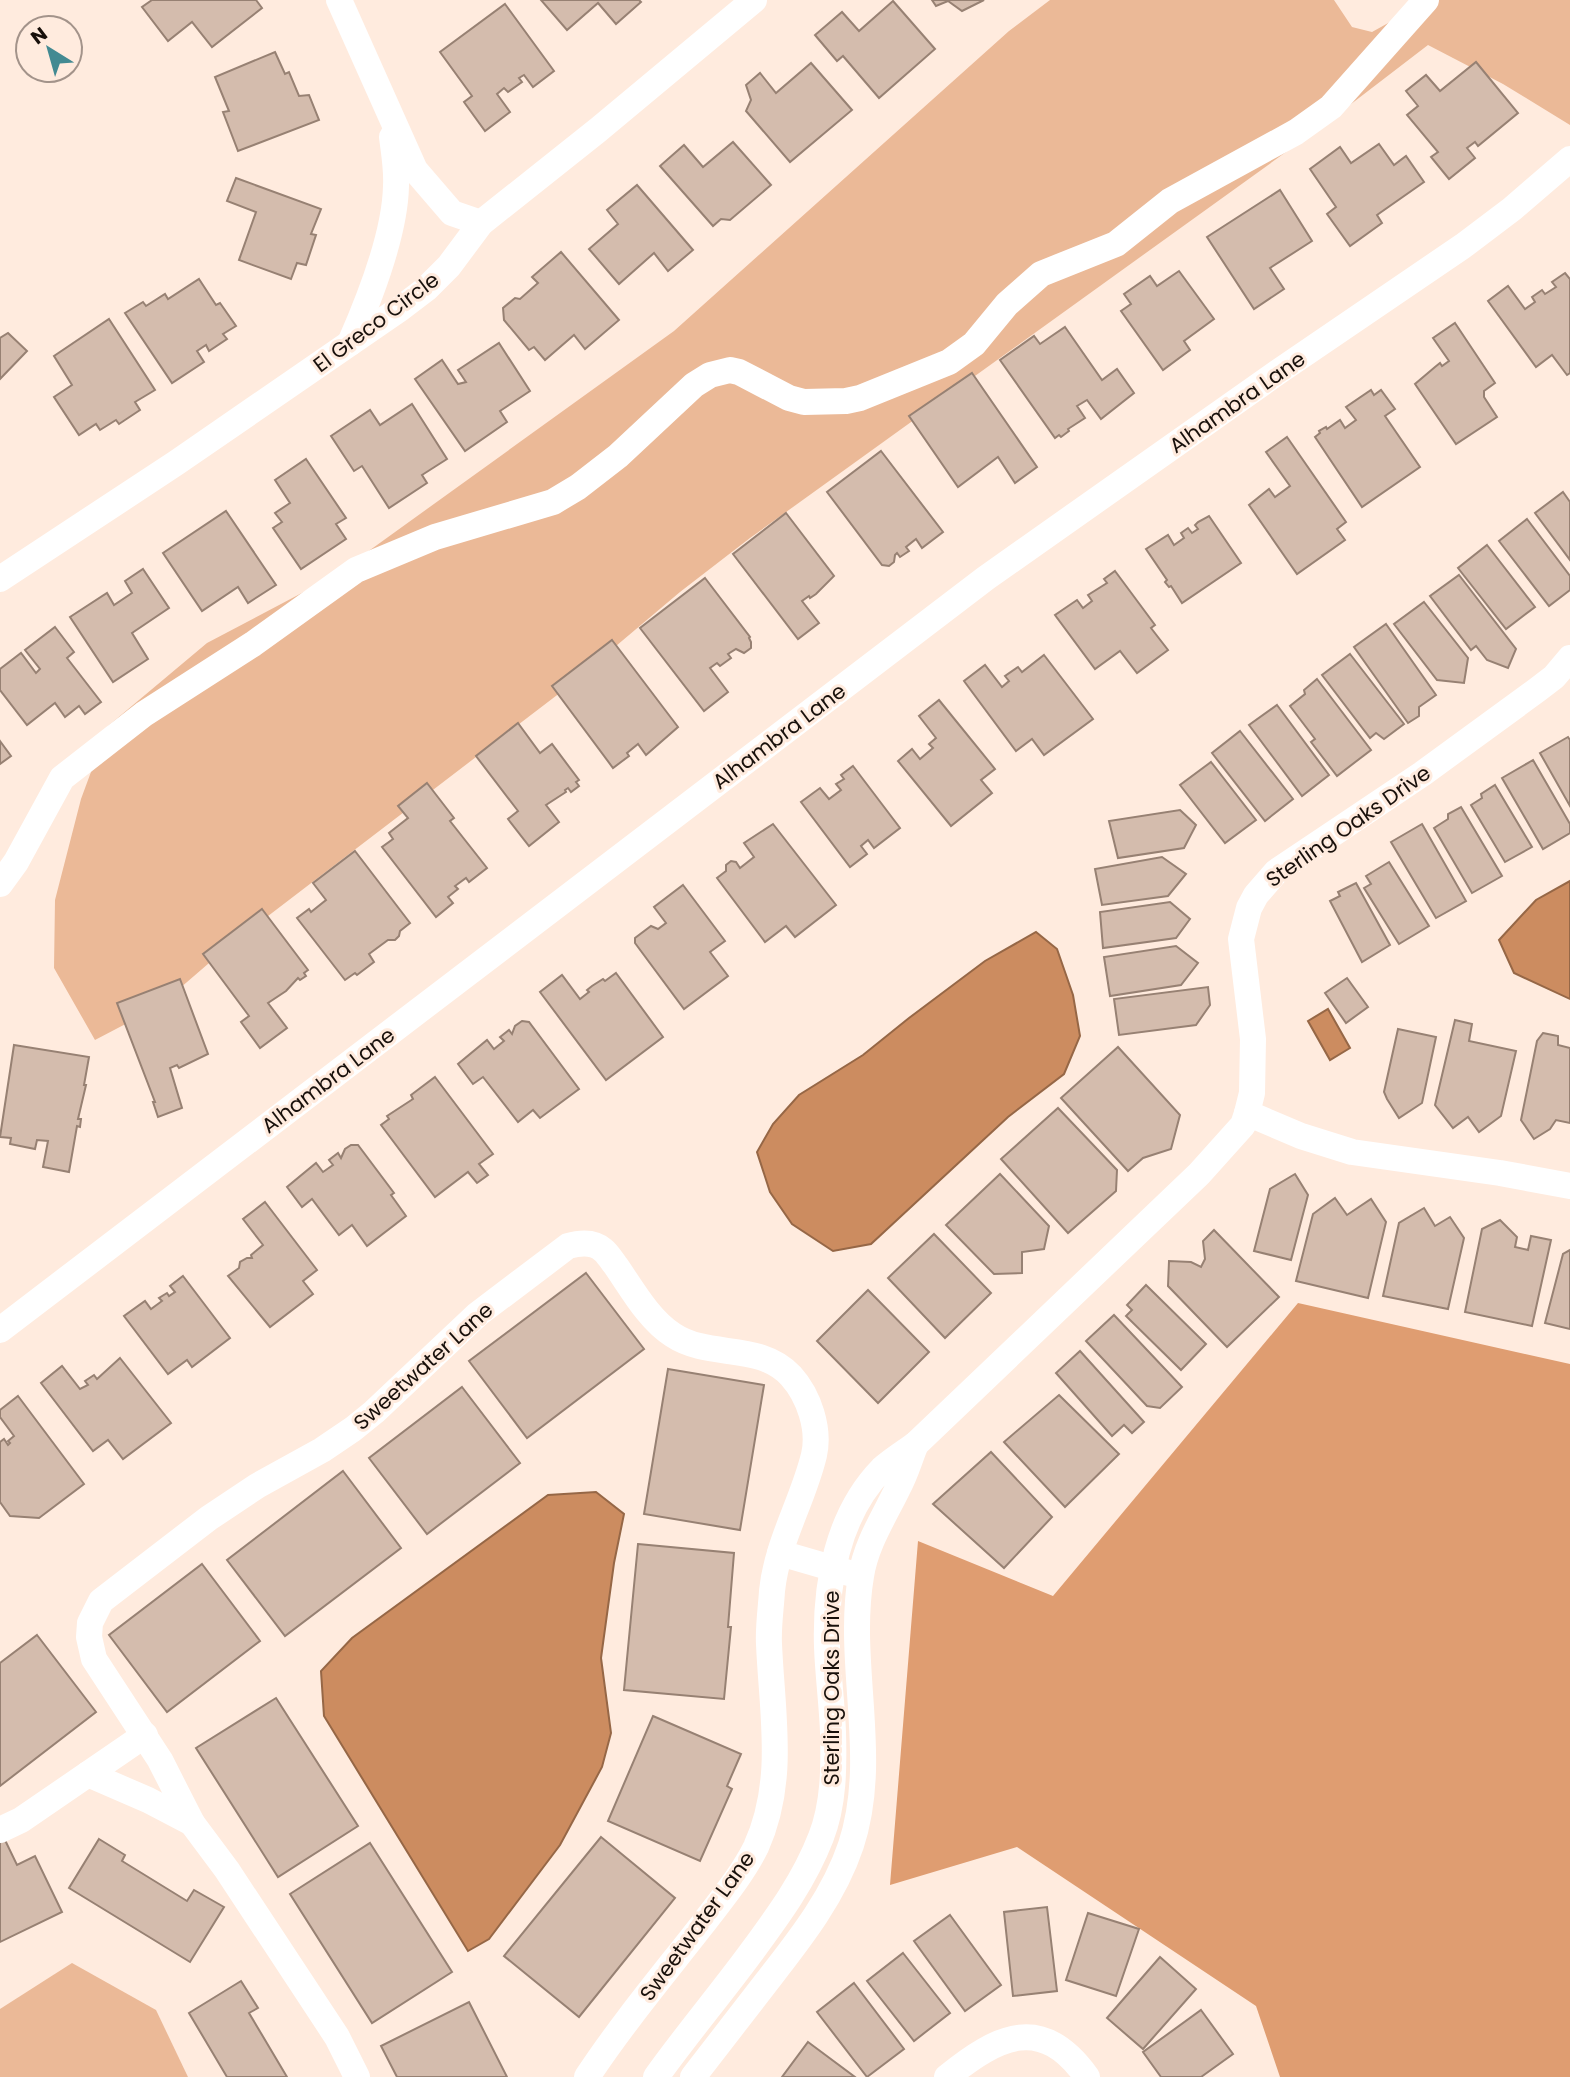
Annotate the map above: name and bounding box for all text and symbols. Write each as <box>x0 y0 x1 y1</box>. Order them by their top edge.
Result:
north arrow <box>14 14 84 84</box>
text: N <box>25 21 53 51</box>
street label: El Greco Circle <box>307 265 445 379</box>
street label: Alhambra Lane <box>1163 344 1311 460</box>
street label: Alhambra Lane <box>706 676 852 796</box>
street label: Sterling Oaks Drive <box>1260 758 1436 894</box>
street label: Alhambra Lane <box>255 1020 401 1140</box>
street label: Sweetwater Lane <box>347 1296 499 1436</box>
street label: Sterling Oaks Drive <box>817 1590 846 1786</box>
street label: Sweetwater Lane <box>633 1845 761 2007</box>

